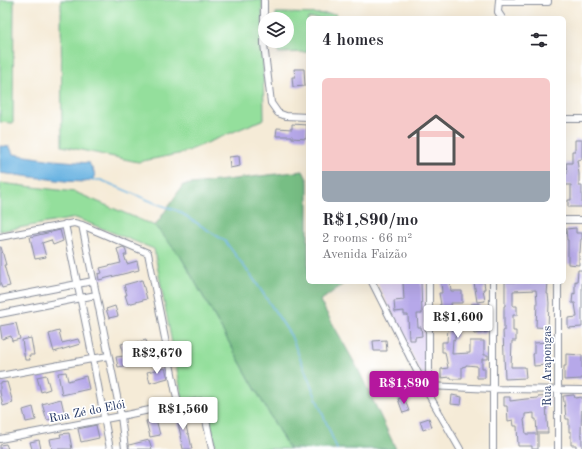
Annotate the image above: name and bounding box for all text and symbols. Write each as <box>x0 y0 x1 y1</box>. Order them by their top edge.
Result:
map controls <box>258 12 294 48</box>
button: layers <box>258 12 294 48</box>
icon: filters <box>528 29 550 51</box>
text: 4 homes <box>322 32 384 49</box>
icon: home <box>400 104 472 176</box>
text: R$1,890/mo <box>322 212 418 229</box>
text: 2 rooms · 66 m² <box>322 232 412 245</box>
text: Avenida Faizão <box>322 248 407 261</box>
pin: R$1,600 <box>421 305 495 339</box>
text: R$1,600 <box>433 311 483 324</box>
street label: Rua Arapongas <box>542 326 554 406</box>
pin: R$2,670 <box>120 341 194 375</box>
text: R$2,670 <box>132 347 182 360</box>
pin: R$1,890 <box>367 371 441 405</box>
text: R$1,890 <box>379 377 429 390</box>
pin: R$1,560 <box>146 397 220 431</box>
street label: Rua Zé do Elói <box>48 399 126 425</box>
text: R$1,560 <box>158 403 208 416</box>

